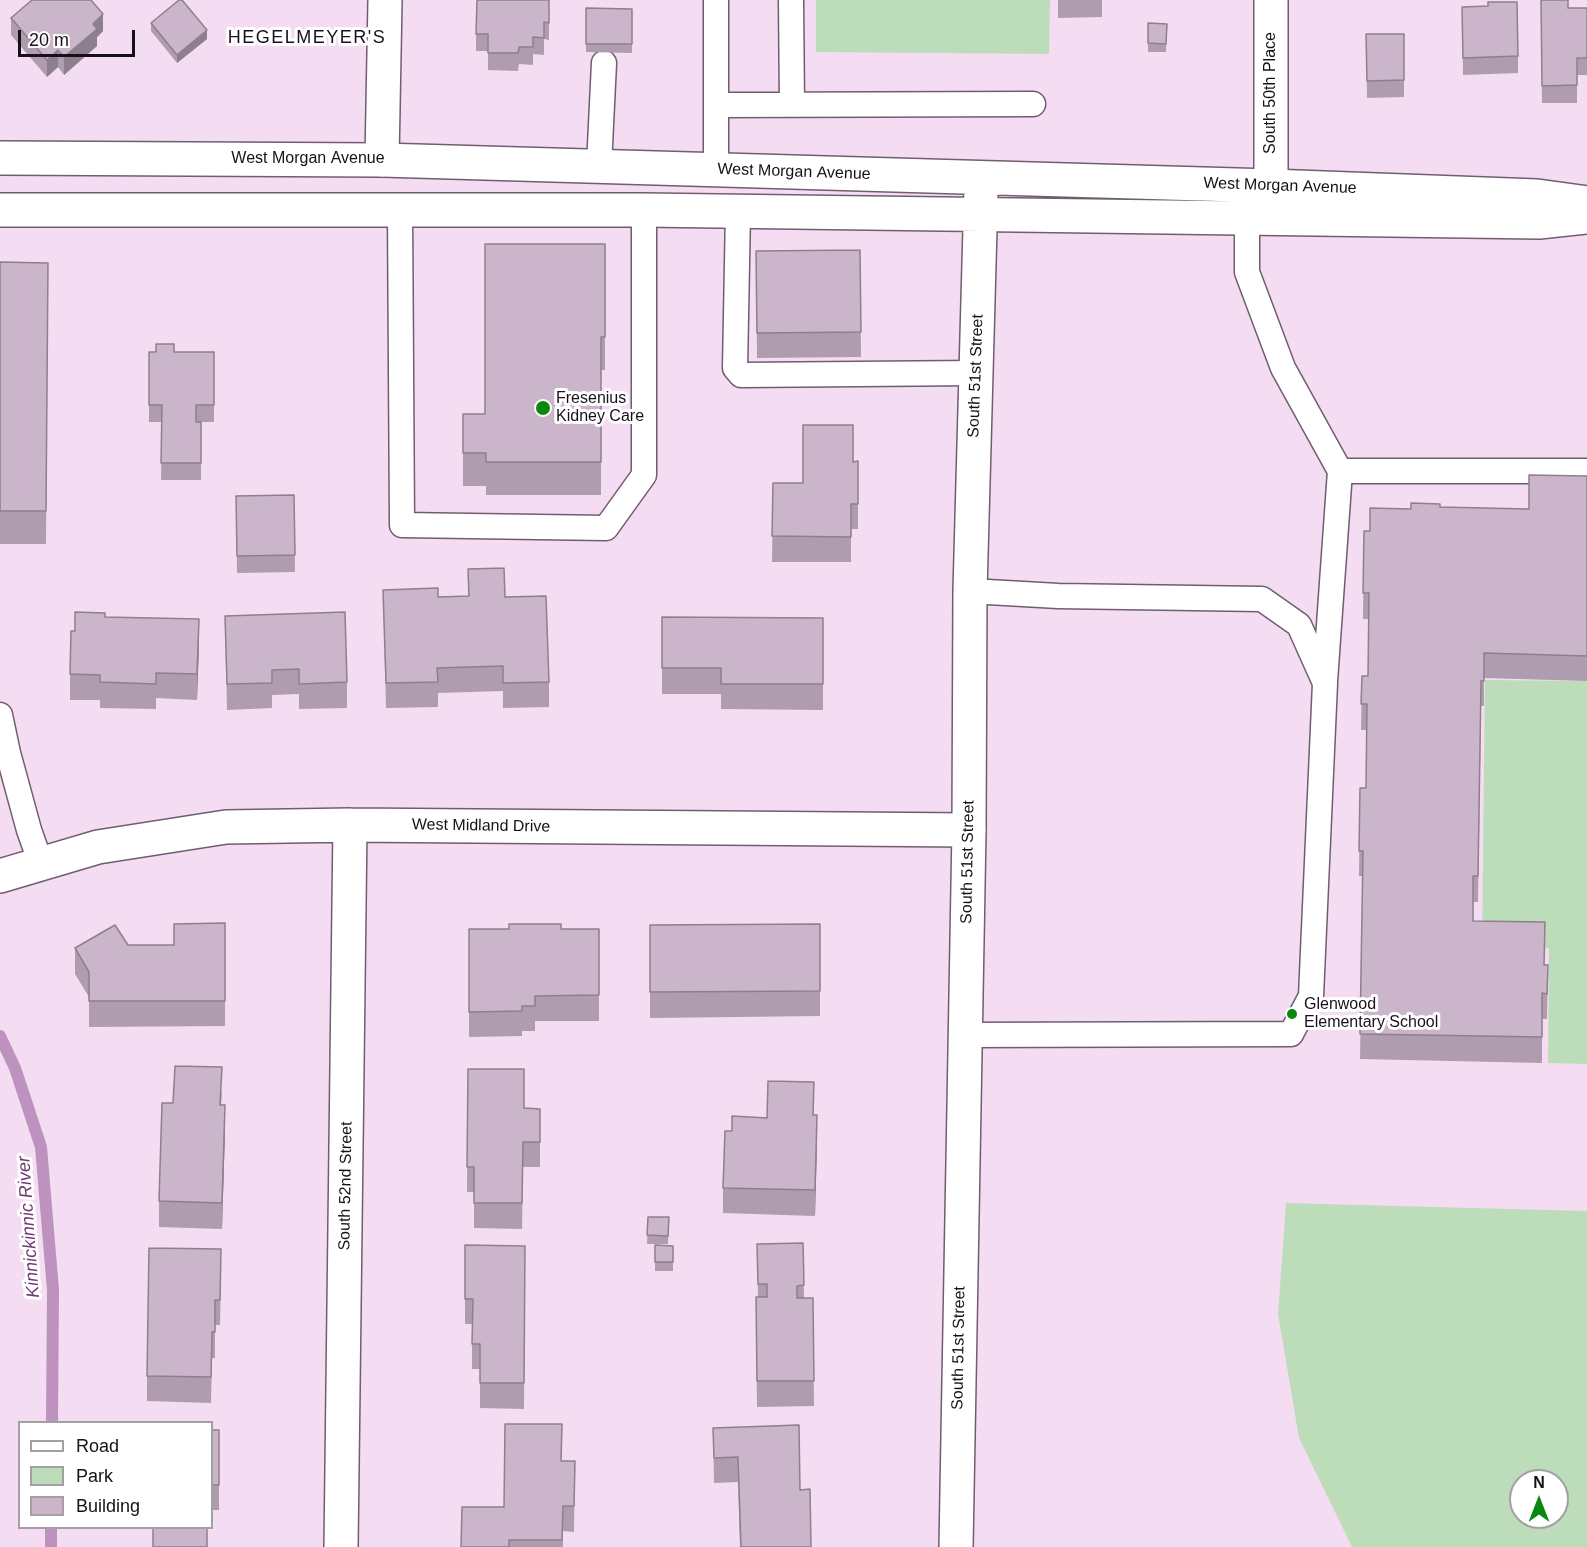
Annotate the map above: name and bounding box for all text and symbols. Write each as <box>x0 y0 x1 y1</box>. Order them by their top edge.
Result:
scale bar <box>21 18 138 56</box>
district label: HEGELMEYER'S <box>228 27 386 49</box>
text: 20 m <box>29 30 69 50</box>
street label: South 50th Place <box>1261 32 1281 154</box>
street label: West Morgan Avenue <box>231 149 385 169</box>
street label: West Morgan Avenue <box>717 160 871 184</box>
street label: West Morgan Avenue <box>1203 174 1357 198</box>
street label: South 51st Street <box>964 314 988 438</box>
place label: Fresenius Kidney Care <box>556 389 644 427</box>
marker: Fresenius Kidney Care <box>534 399 552 417</box>
street label: South 51st Street <box>957 800 979 924</box>
street label: West Midland Drive <box>412 815 550 837</box>
place label: Glenwood Elementary School <box>1304 995 1438 1033</box>
marker: Glenwood Elementary School <box>1285 1007 1299 1021</box>
street label: South 52nd Street <box>335 1121 357 1251</box>
water label: Kinnickinnic River <box>13 1155 45 1299</box>
street label: South 51st Street <box>948 1286 970 1410</box>
legend <box>18 1421 213 1529</box>
text: Road <box>76 1436 119 1456</box>
text: Park <box>76 1466 113 1486</box>
north arrow <box>1509 1469 1569 1529</box>
text: N <box>1533 1474 1545 1491</box>
text: Building <box>76 1496 140 1516</box>

